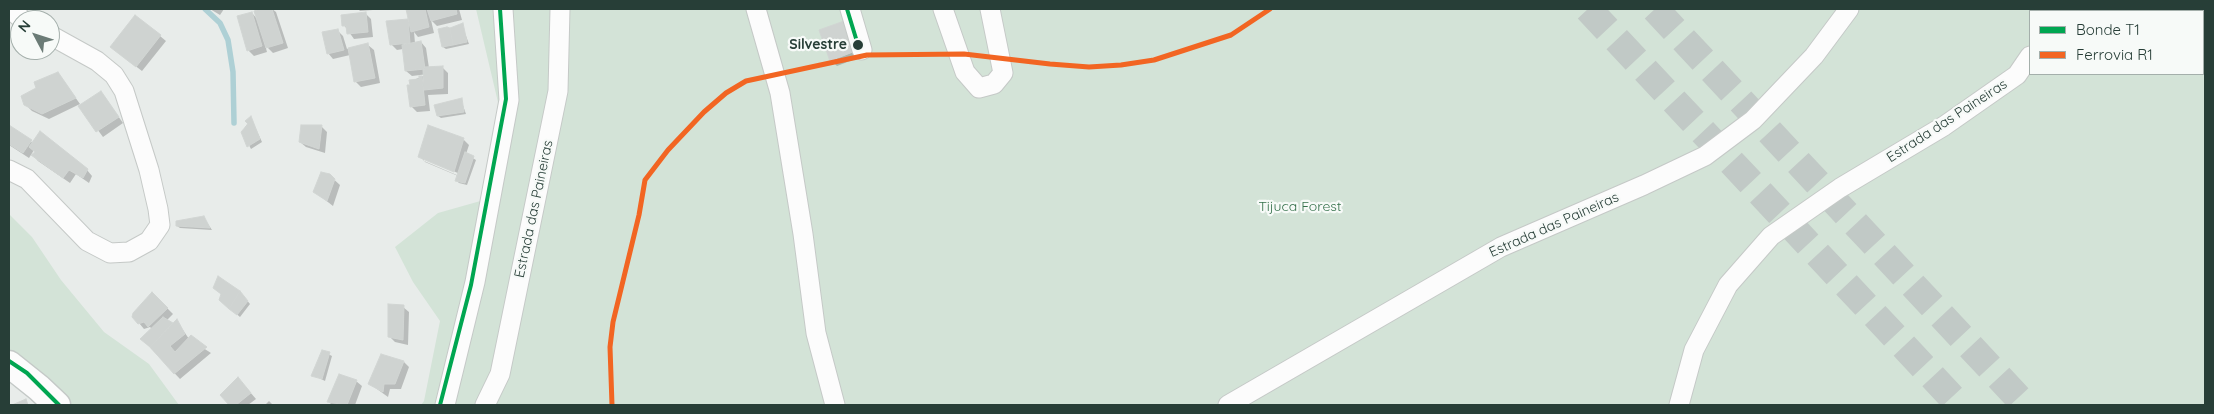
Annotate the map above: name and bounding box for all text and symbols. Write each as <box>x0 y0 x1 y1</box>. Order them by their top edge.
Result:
north arrow <box>10 10 60 60</box>
legend <box>2029 10 2204 75</box>
text: N <box>14 16 34 36</box>
text: Bonde T1 <box>2076 20 2140 39</box>
place label: Silvestre <box>789 37 847 53</box>
marker: Silvestre <box>851 38 865 52</box>
text: Ferrovia R1 <box>2076 45 2153 64</box>
street label: Estrada das Paineiras <box>1884 76 2010 166</box>
street label: Estrada das Paineiras <box>511 139 557 279</box>
street label: Estrada das Paineiras <box>1487 189 1621 261</box>
park label: Tijuca Forest <box>1258 199 1342 215</box>

